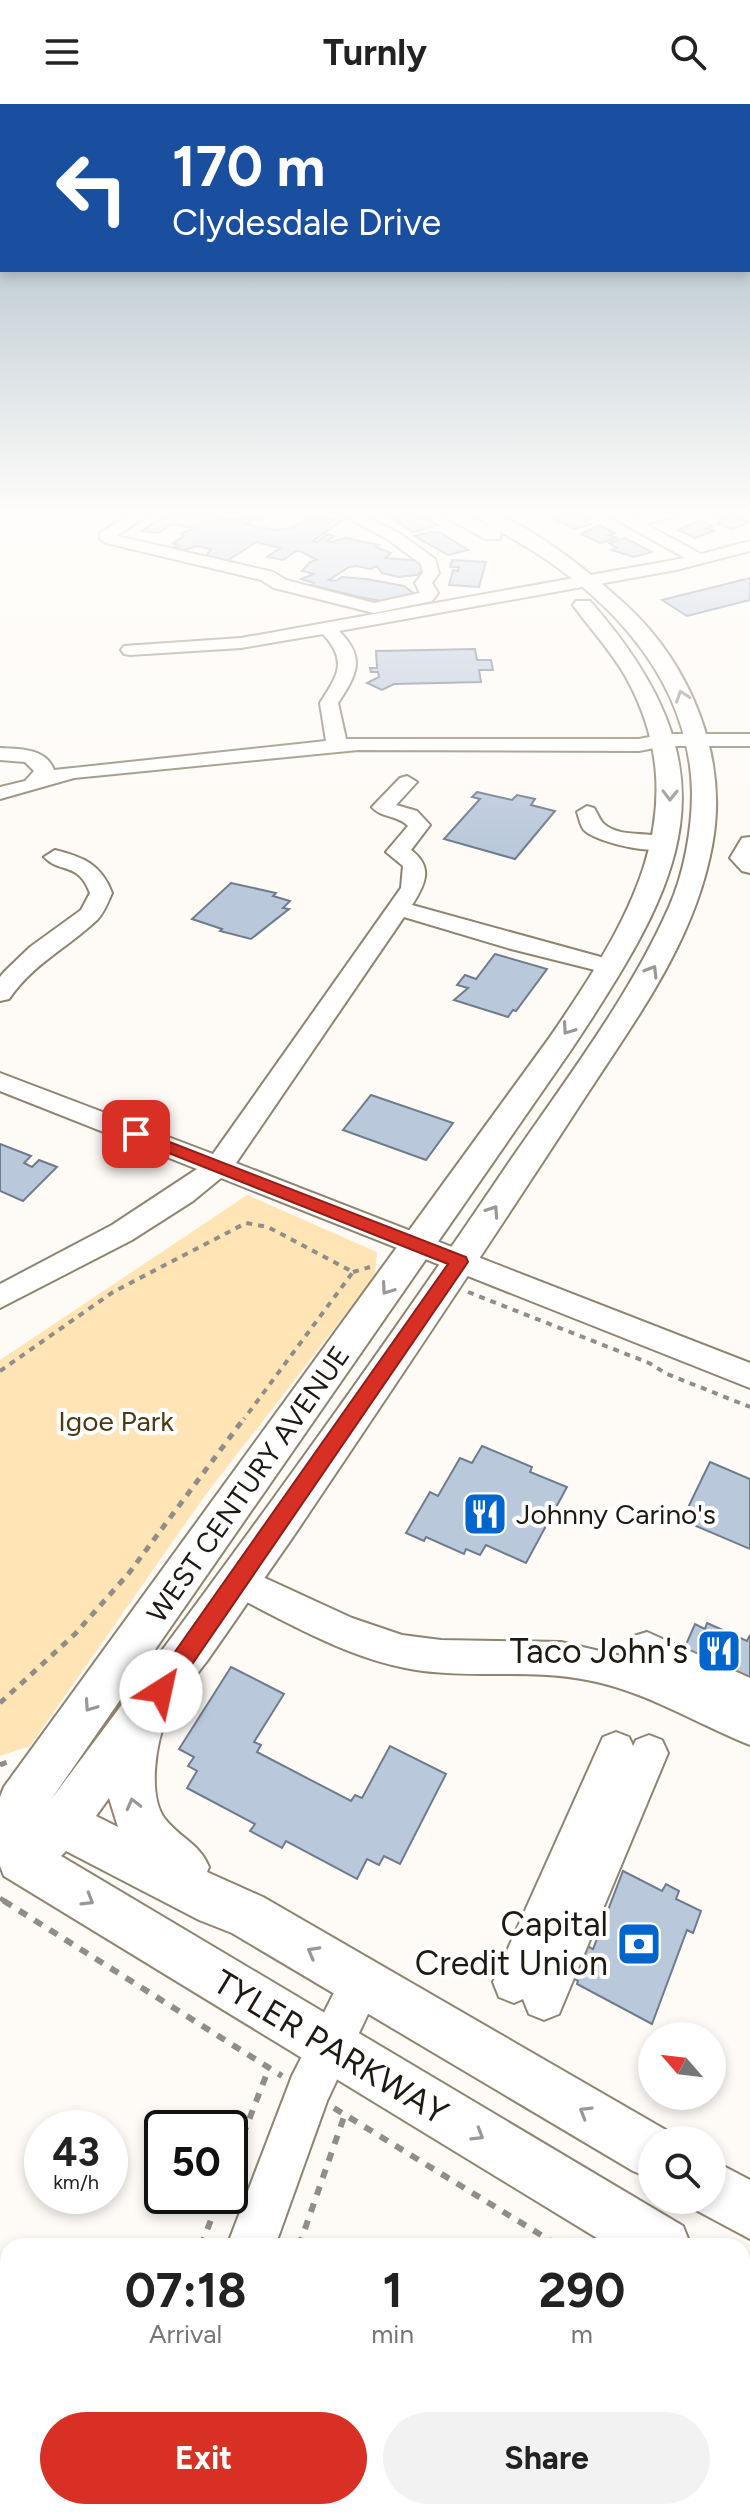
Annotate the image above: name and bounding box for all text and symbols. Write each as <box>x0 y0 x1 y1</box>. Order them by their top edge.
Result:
icon: menu <box>40 30 84 74</box>
icon: search <box>666 30 710 74</box>
text: Turnly <box>323 31 427 74</box>
text: 170 m <box>172 133 325 200</box>
icon: left <box>40 136 144 240</box>
text: Clydesdale Drive <box>172 201 441 244</box>
one-way arrow <box>675 690 691 704</box>
one-way arrow <box>661 789 679 802</box>
one-way arrow <box>642 965 658 980</box>
one-way arrow <box>563 1021 578 1035</box>
pin <box>102 1100 170 1168</box>
icon: arrive <box>114 1112 158 1156</box>
one-way arrow <box>483 1206 498 1220</box>
one-way arrow <box>382 1280 397 1294</box>
street label: WEST CENTURY AVENUE <box>139 1339 357 1629</box>
park label: Igoe Park <box>58 1404 174 1438</box>
restaurant icon: Johnny Carino's <box>461 1490 509 1538</box>
place label: Johnny Carino's <box>516 1497 716 1531</box>
restaurant icon: Taco John's <box>695 1627 743 1675</box>
place label: Taco John's <box>510 1631 688 1672</box>
position arrow <box>119 1649 203 1733</box>
one-way arrow <box>85 1697 100 1711</box>
one-way arrow <box>126 1798 143 1812</box>
one-way arrow <box>79 1890 94 1905</box>
place label: Capital Credit Union <box>415 1904 608 1984</box>
bank icon: Capital Credit Union <box>615 1920 663 1968</box>
one-way arrow <box>307 1946 322 1962</box>
street label: TYLER PARKWAY <box>206 1961 456 2134</box>
north arrow <box>638 2022 726 2110</box>
map controls <box>638 2022 726 2214</box>
one-way arrow <box>579 2107 594 2122</box>
speed limit sign: 50 <box>144 2110 248 2214</box>
one-way arrow <box>469 2125 484 2141</box>
button: search <box>638 2126 726 2214</box>
text: 43 <box>52 2128 100 2176</box>
text: km/h <box>53 2170 99 2194</box>
text: 07:18 <box>125 2261 247 2319</box>
text: 1 <box>382 2261 403 2319</box>
text: 290 <box>539 2261 625 2319</box>
text: Arrival <box>149 2318 222 2350</box>
text: min <box>371 2318 414 2350</box>
text: m <box>571 2318 593 2350</box>
button: Exit <box>40 2412 367 2504</box>
button: Share <box>383 2412 710 2504</box>

